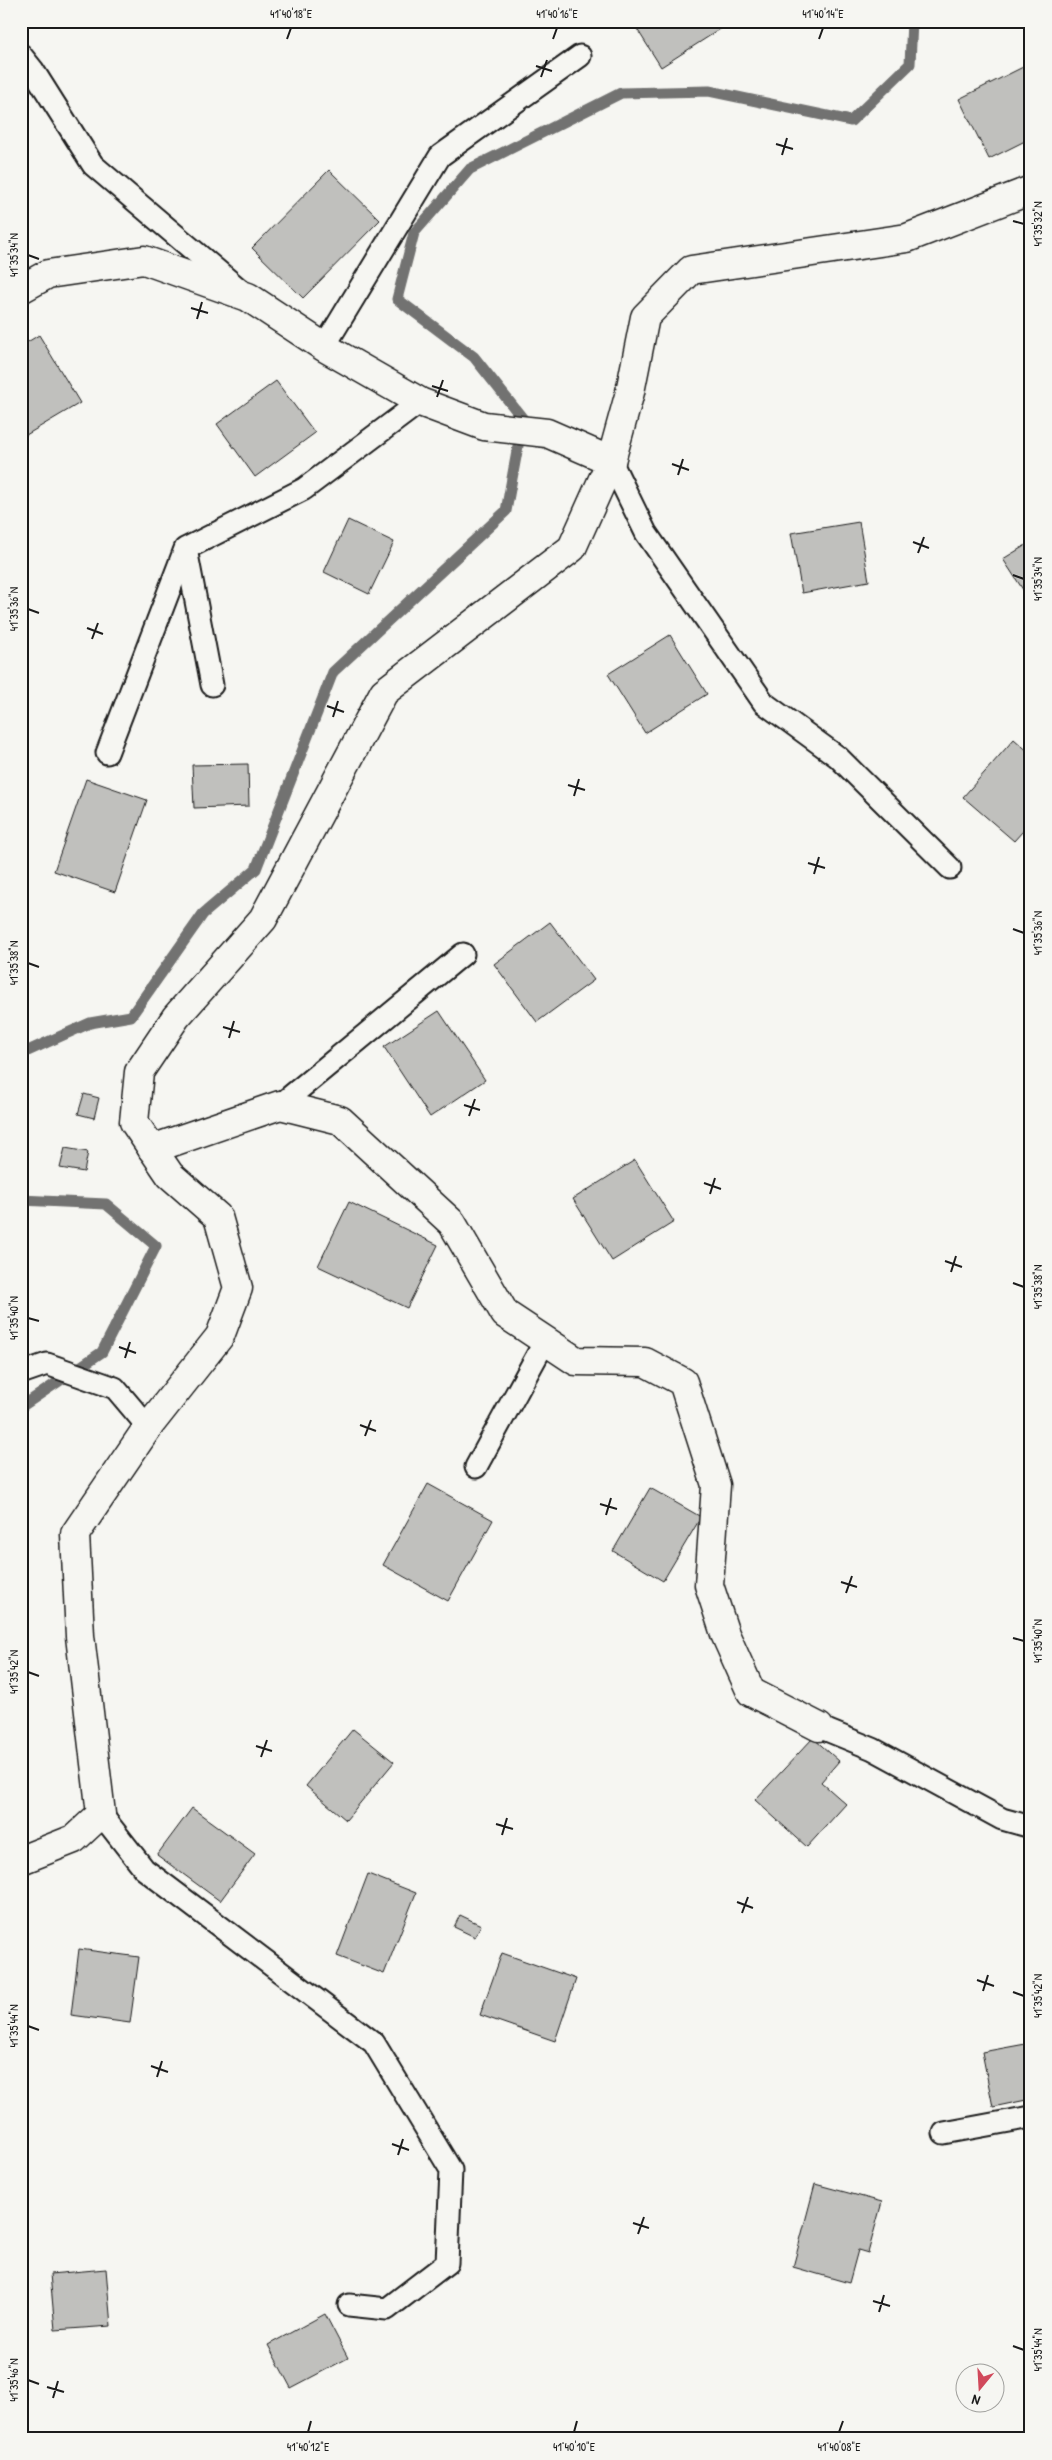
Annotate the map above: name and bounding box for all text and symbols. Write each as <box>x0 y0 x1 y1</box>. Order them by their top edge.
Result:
text: 41°40'18"E <box>270 5 313 22</box>
text: 41°40'16"E <box>536 5 578 22</box>
text: 41°40'14"E <box>802 5 844 22</box>
text: 41°35'32"N <box>1029 201 1046 247</box>
text: 41°35'34"N <box>5 233 22 277</box>
text: 41°35'34"N <box>1029 557 1046 601</box>
text: 41°35'36"N <box>5 587 22 631</box>
text: 41°35'36"N <box>1029 911 1046 955</box>
text: 41°35'38"N <box>5 941 22 985</box>
text: 41°35'38"N <box>1029 1265 1046 1309</box>
text: 41°35'40"N <box>5 1296 22 1340</box>
text: 41°35'40"N <box>1029 1619 1046 1663</box>
text: 41°35'42"N <box>5 1650 22 1694</box>
text: 41°35'42"N <box>1029 1974 1046 2018</box>
text: 41°35'44"N <box>5 2004 22 2048</box>
text: 41°35'44"N <box>1029 2328 1046 2372</box>
text: 41°35'46"N <box>5 2358 22 2402</box>
north arrow <box>954 2362 1004 2412</box>
text: N <box>969 2390 982 2411</box>
text: 41°40'12"E <box>287 2438 330 2455</box>
text: 41°40'10"E <box>553 2438 596 2455</box>
text: 41°40'08"E <box>818 2438 861 2455</box>

